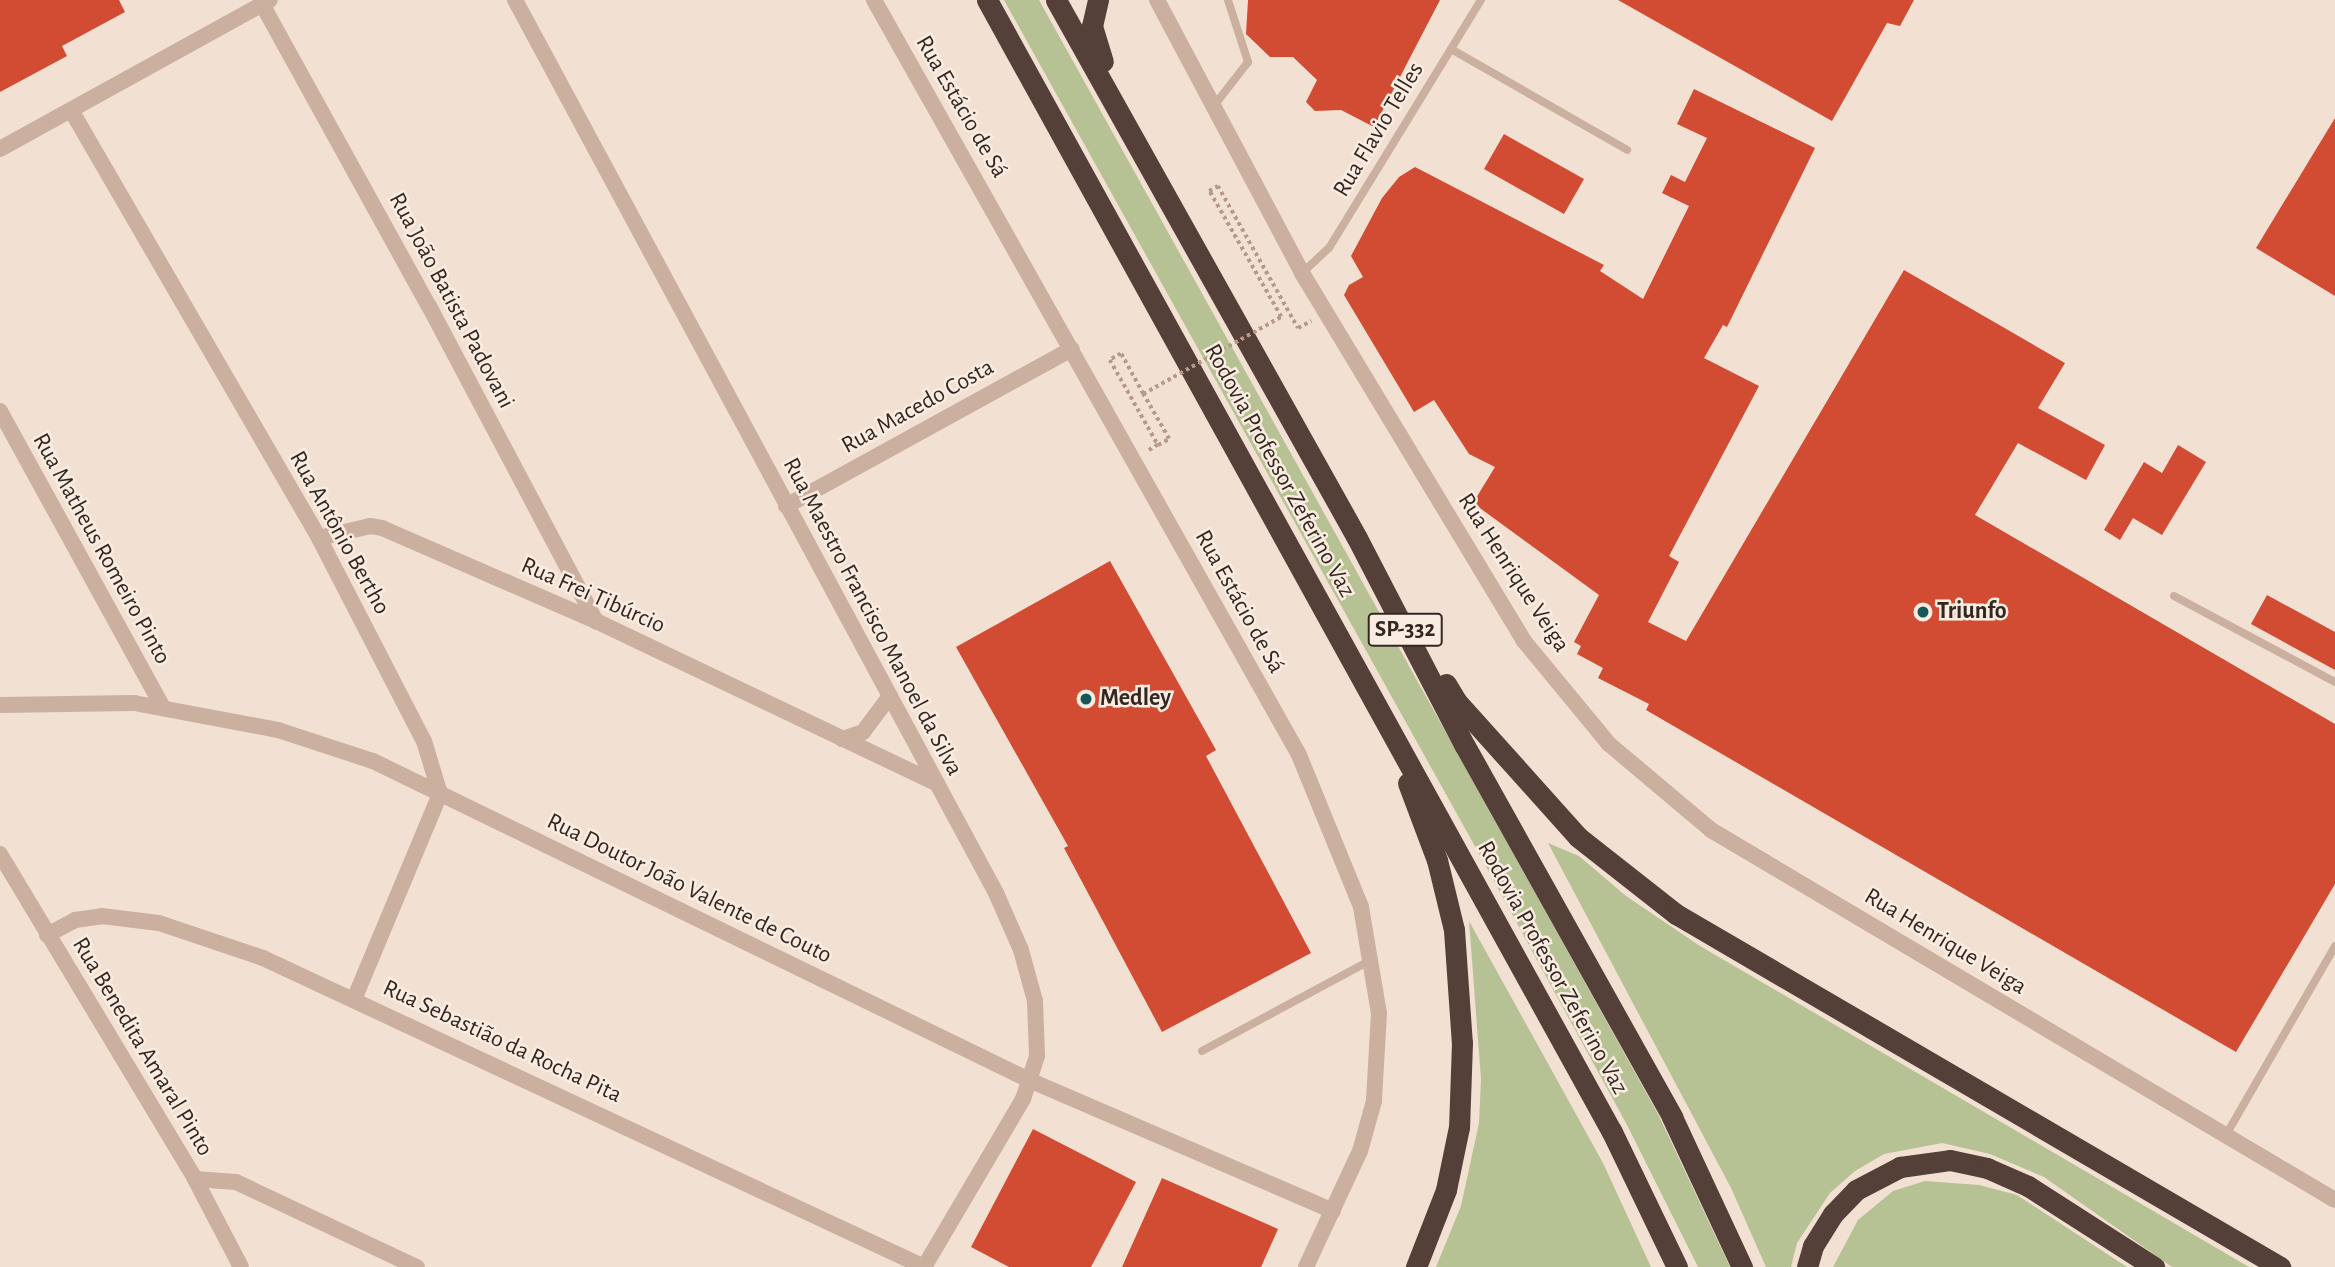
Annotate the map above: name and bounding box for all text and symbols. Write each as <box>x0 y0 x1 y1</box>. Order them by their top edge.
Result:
street label: Rua Estácio de Sá <box>909 31 1013 183</box>
street label: Rua Flavio Telles <box>1328 57 1430 203</box>
street label: Rua João Batista Padovani <box>382 188 520 414</box>
street label: Rodovia Professor Zeferino Vaz <box>1197 339 1361 603</box>
street label: Rua Macedo Costa <box>837 353 999 461</box>
street label: Rua Matheus Romeiro Pinto <box>25 429 177 669</box>
street label: Rua Antônio Bertho <box>282 446 396 620</box>
street label: Rua Maestro Francisco Manoel da Silva <box>776 453 968 781</box>
street label: Rua Henrique Veiga <box>1451 488 1575 658</box>
street label: Rua Estácio de Sá <box>1188 525 1290 679</box>
street label: Rua Frei Tibúrcio <box>516 551 670 641</box>
place label: Triunfo <box>1937 598 2007 626</box>
marker: Triunfo <box>1915 604 1931 620</box>
road number: SP-332 <box>1366 610 1444 650</box>
place label: Medley <box>1100 685 1171 713</box>
marker: Medley <box>1078 691 1094 707</box>
street label: Rua Doutor João Valente de Couto <box>542 807 836 971</box>
street label: Rodovia Professor Zeferino Vaz <box>1470 836 1634 1100</box>
street label: Rua Henrique Veiga <box>1859 882 2031 1002</box>
street label: Rua Benedita Amaral Pinto <box>65 932 219 1162</box>
street label: Rua Sebastião da Rocha Pita <box>378 974 626 1110</box>

